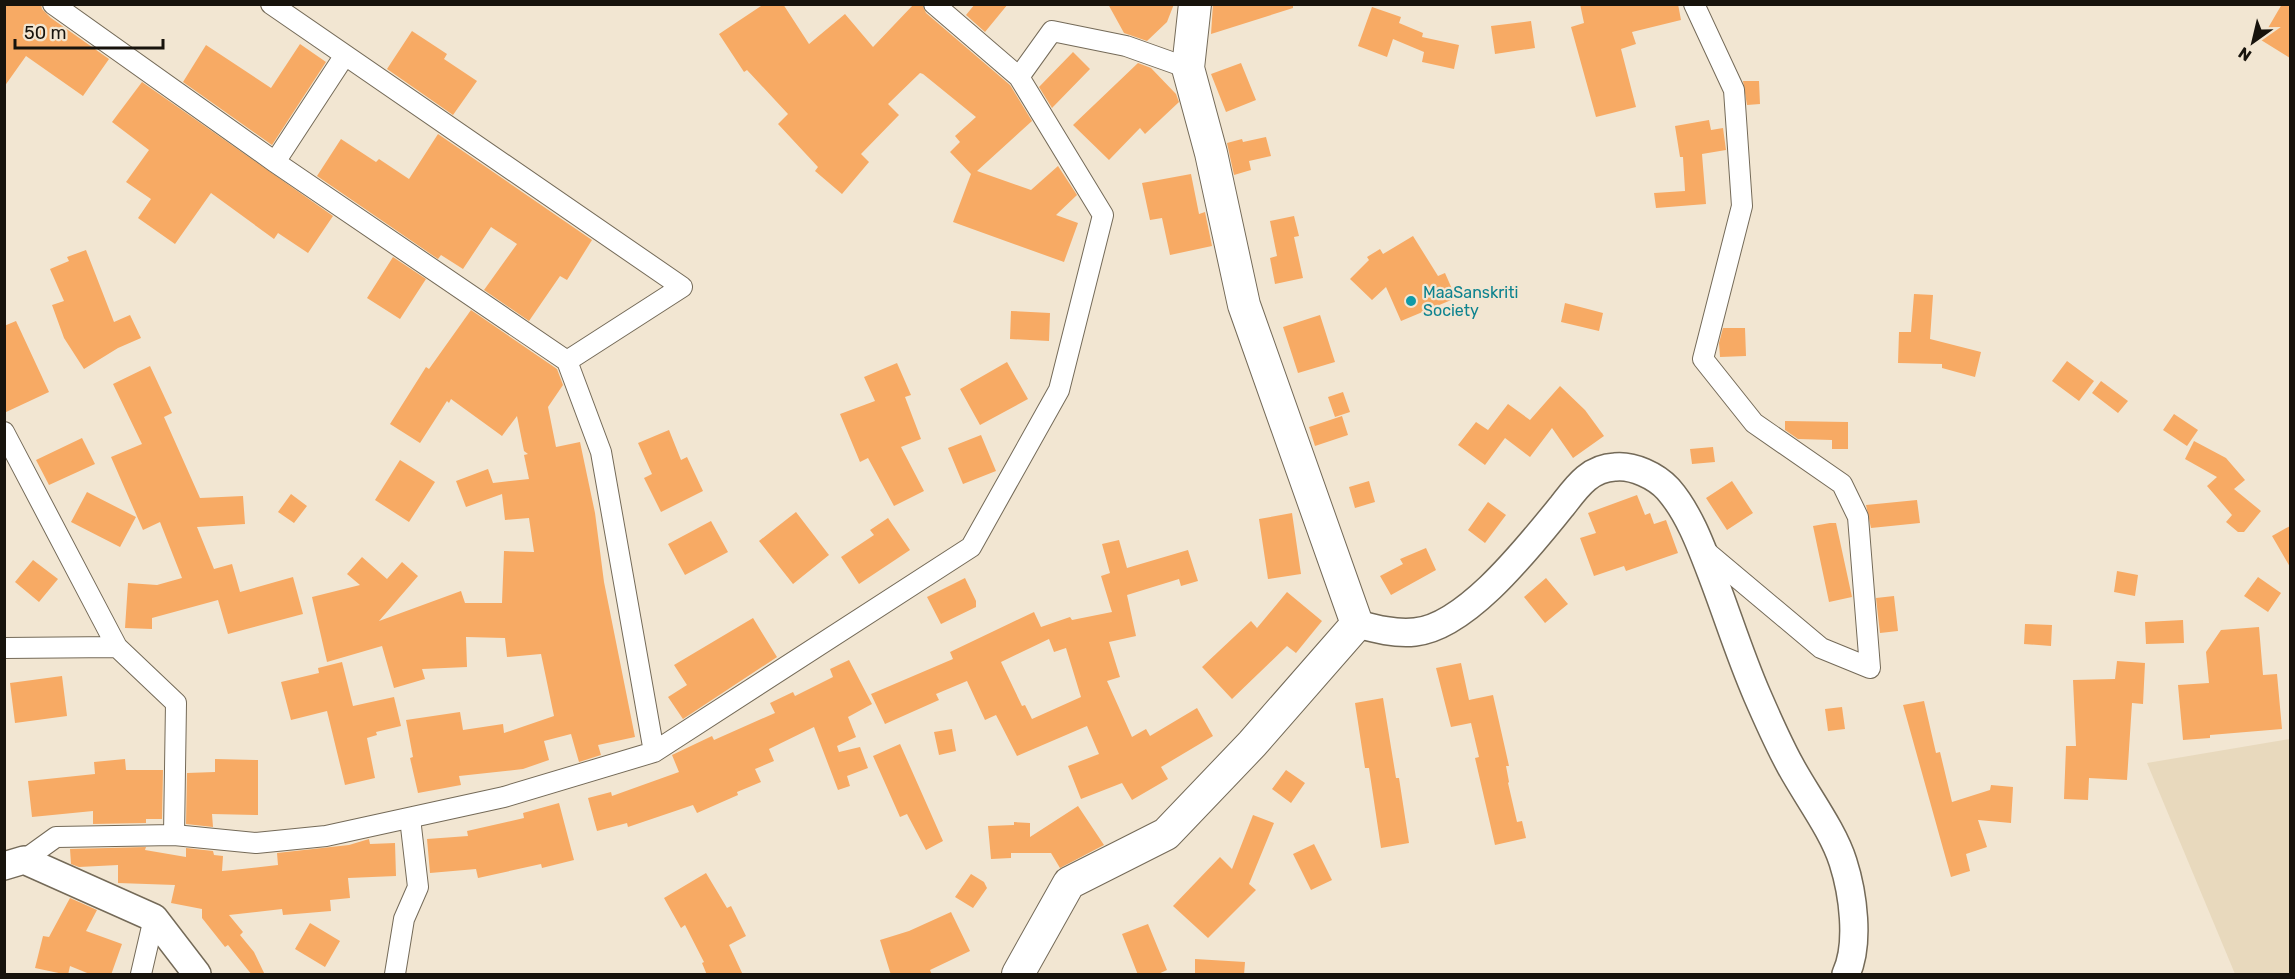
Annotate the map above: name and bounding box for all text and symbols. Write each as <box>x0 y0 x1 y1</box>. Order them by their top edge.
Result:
scale bar <box>15 12 164 50</box>
north arrow <box>2223 12 2283 72</box>
text: 50 m <box>24 22 67 44</box>
text: N <box>2235 43 2255 65</box>
place label: MaaSanskriti Society <box>1423 283 1518 320</box>
marker: MaaSanskriti Society <box>1404 294 1418 308</box>

